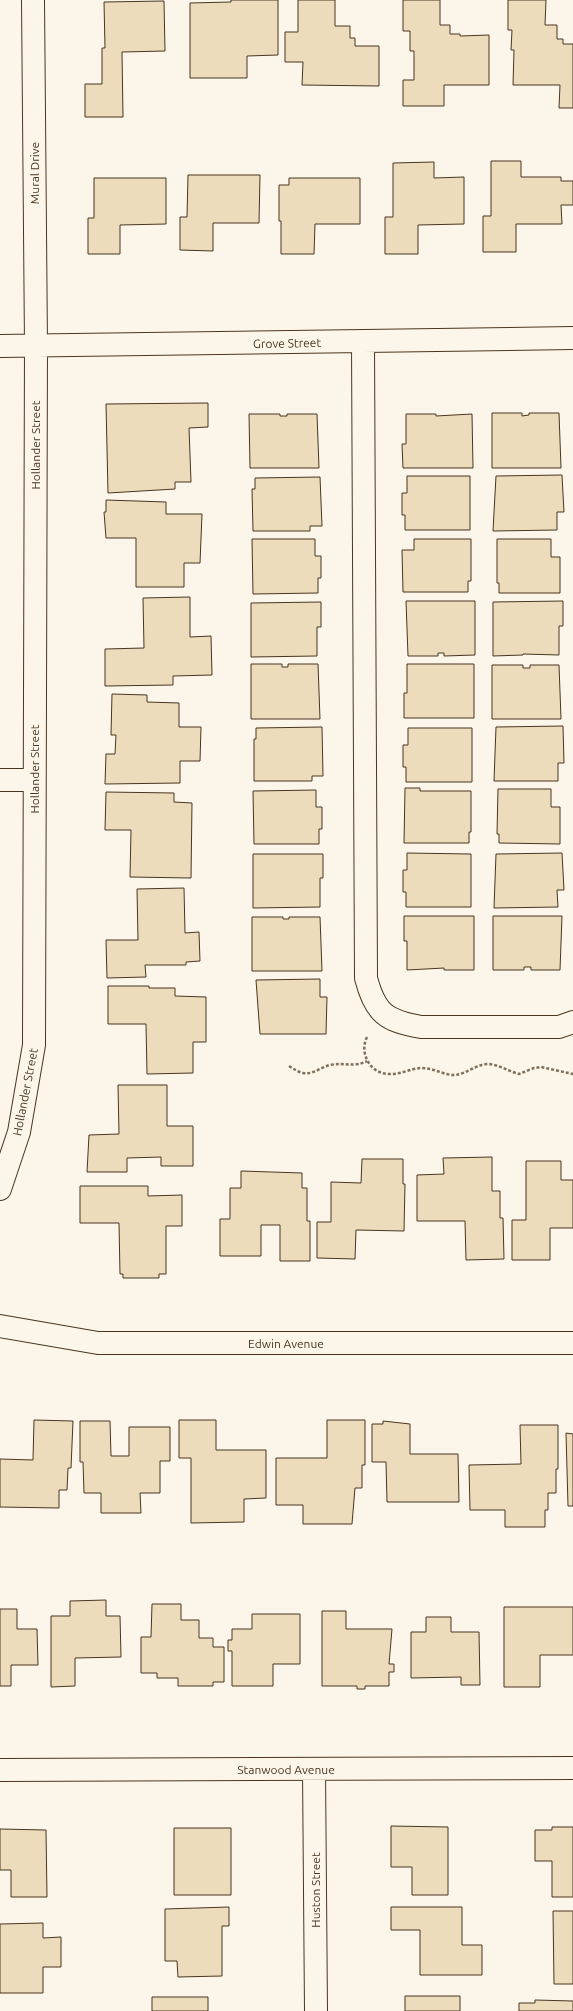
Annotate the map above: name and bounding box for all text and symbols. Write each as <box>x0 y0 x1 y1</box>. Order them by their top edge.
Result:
street label: Mural Drive <box>28 142 41 204</box>
street label: Grove Street <box>253 336 321 350</box>
street label: Hollander Street <box>29 400 42 490</box>
street label: Hollander Street <box>28 724 41 814</box>
street label: Hollander Street <box>10 1047 40 1137</box>
street label: Edwin Avenue <box>248 1337 324 1350</box>
street label: Stanwood Avenue <box>237 1763 335 1776</box>
street label: Huston Street <box>309 1852 322 1928</box>

